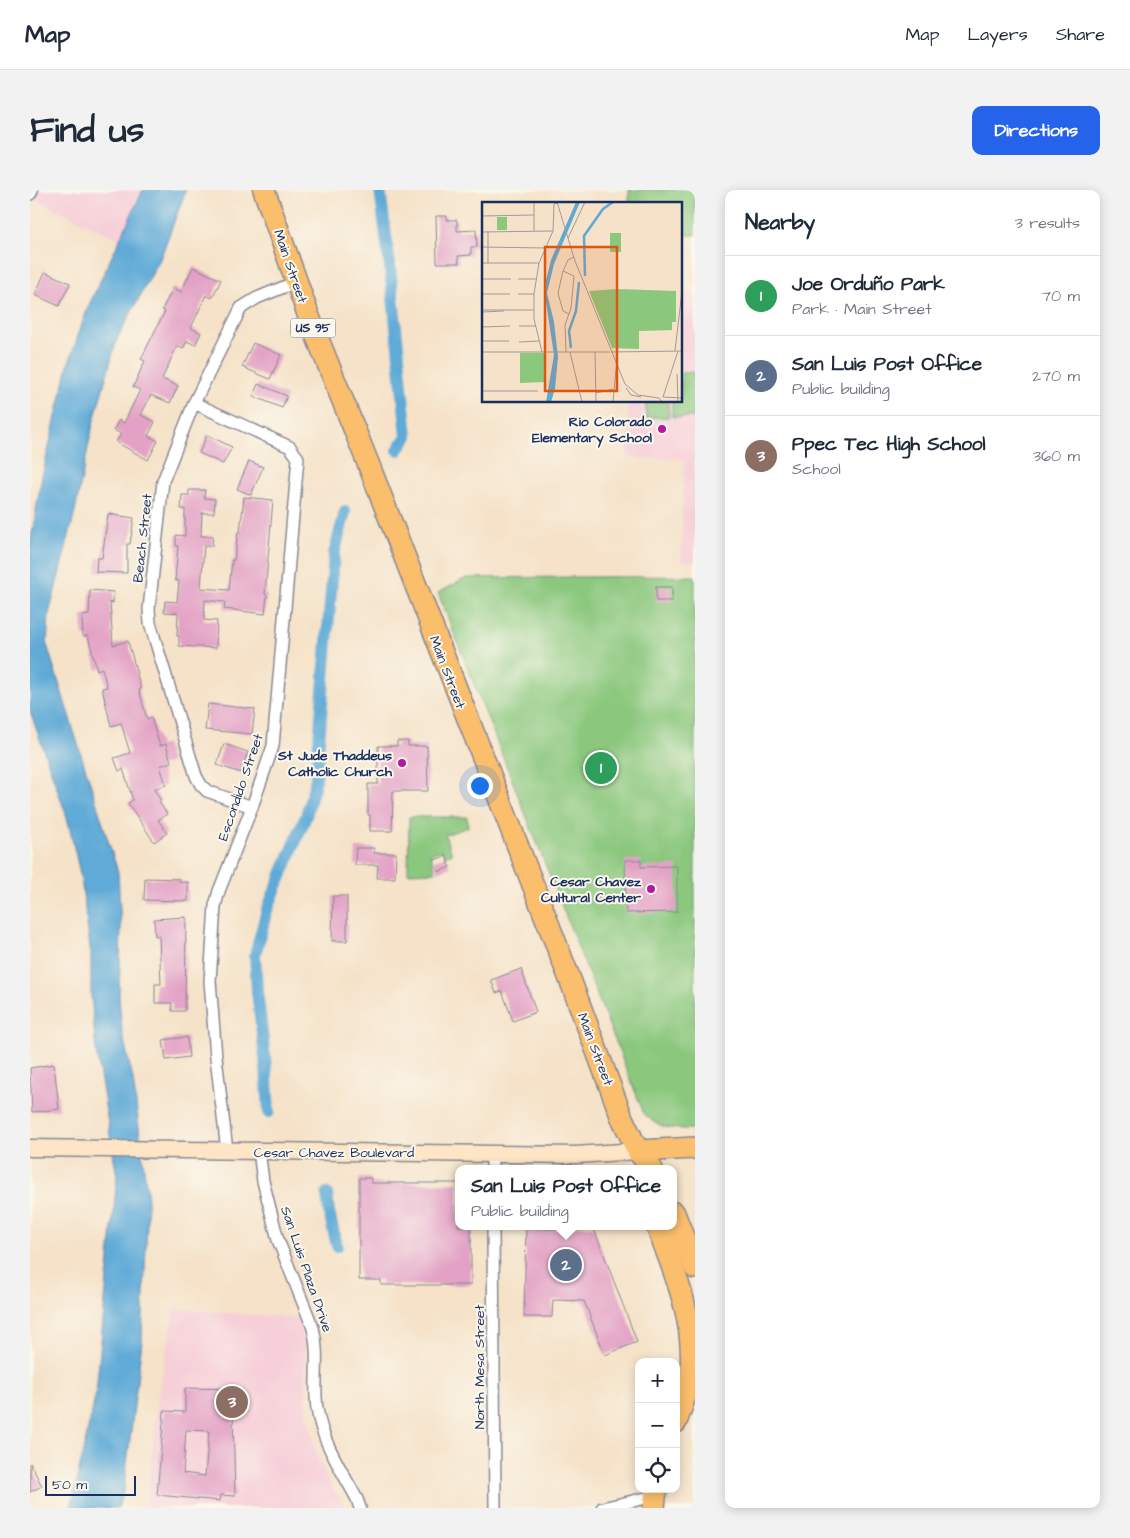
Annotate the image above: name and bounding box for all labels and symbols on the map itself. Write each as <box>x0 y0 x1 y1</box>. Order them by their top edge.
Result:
inset map <box>482 202 682 402</box>
street label: Main Street <box>268 227 312 306</box>
road number: US 95 <box>290 318 336 338</box>
place label: Rio Colorado Elementary School <box>532 412 653 448</box>
marker: Rio Colorado Elementary School <box>656 423 668 435</box>
street label: Beach Street <box>128 492 158 584</box>
street label: Main Street <box>424 633 470 712</box>
street label: Escondido Street <box>213 731 269 844</box>
place label: St Jude Thaddeus Catholic Church <box>277 746 393 782</box>
pin: 1 <box>585 749 617 787</box>
marker: St Jude Thaddeus Catholic Church <box>396 757 408 769</box>
your location <box>467 773 493 799</box>
place label: Cesar Chavez Cultural Center <box>541 872 642 908</box>
marker: Cesar Chavez Cultural Center <box>645 883 657 895</box>
street label: Main Street <box>572 1010 618 1089</box>
street label: Cesar Chavez Boulevard <box>254 1143 414 1163</box>
street label: San Luis Plaza Drive <box>275 1204 337 1335</box>
pin: 2 <box>550 1246 582 1284</box>
street label: North Mesa Street <box>470 1304 490 1429</box>
pin: 3 <box>216 1383 248 1421</box>
scale bar <box>45 1473 136 1496</box>

